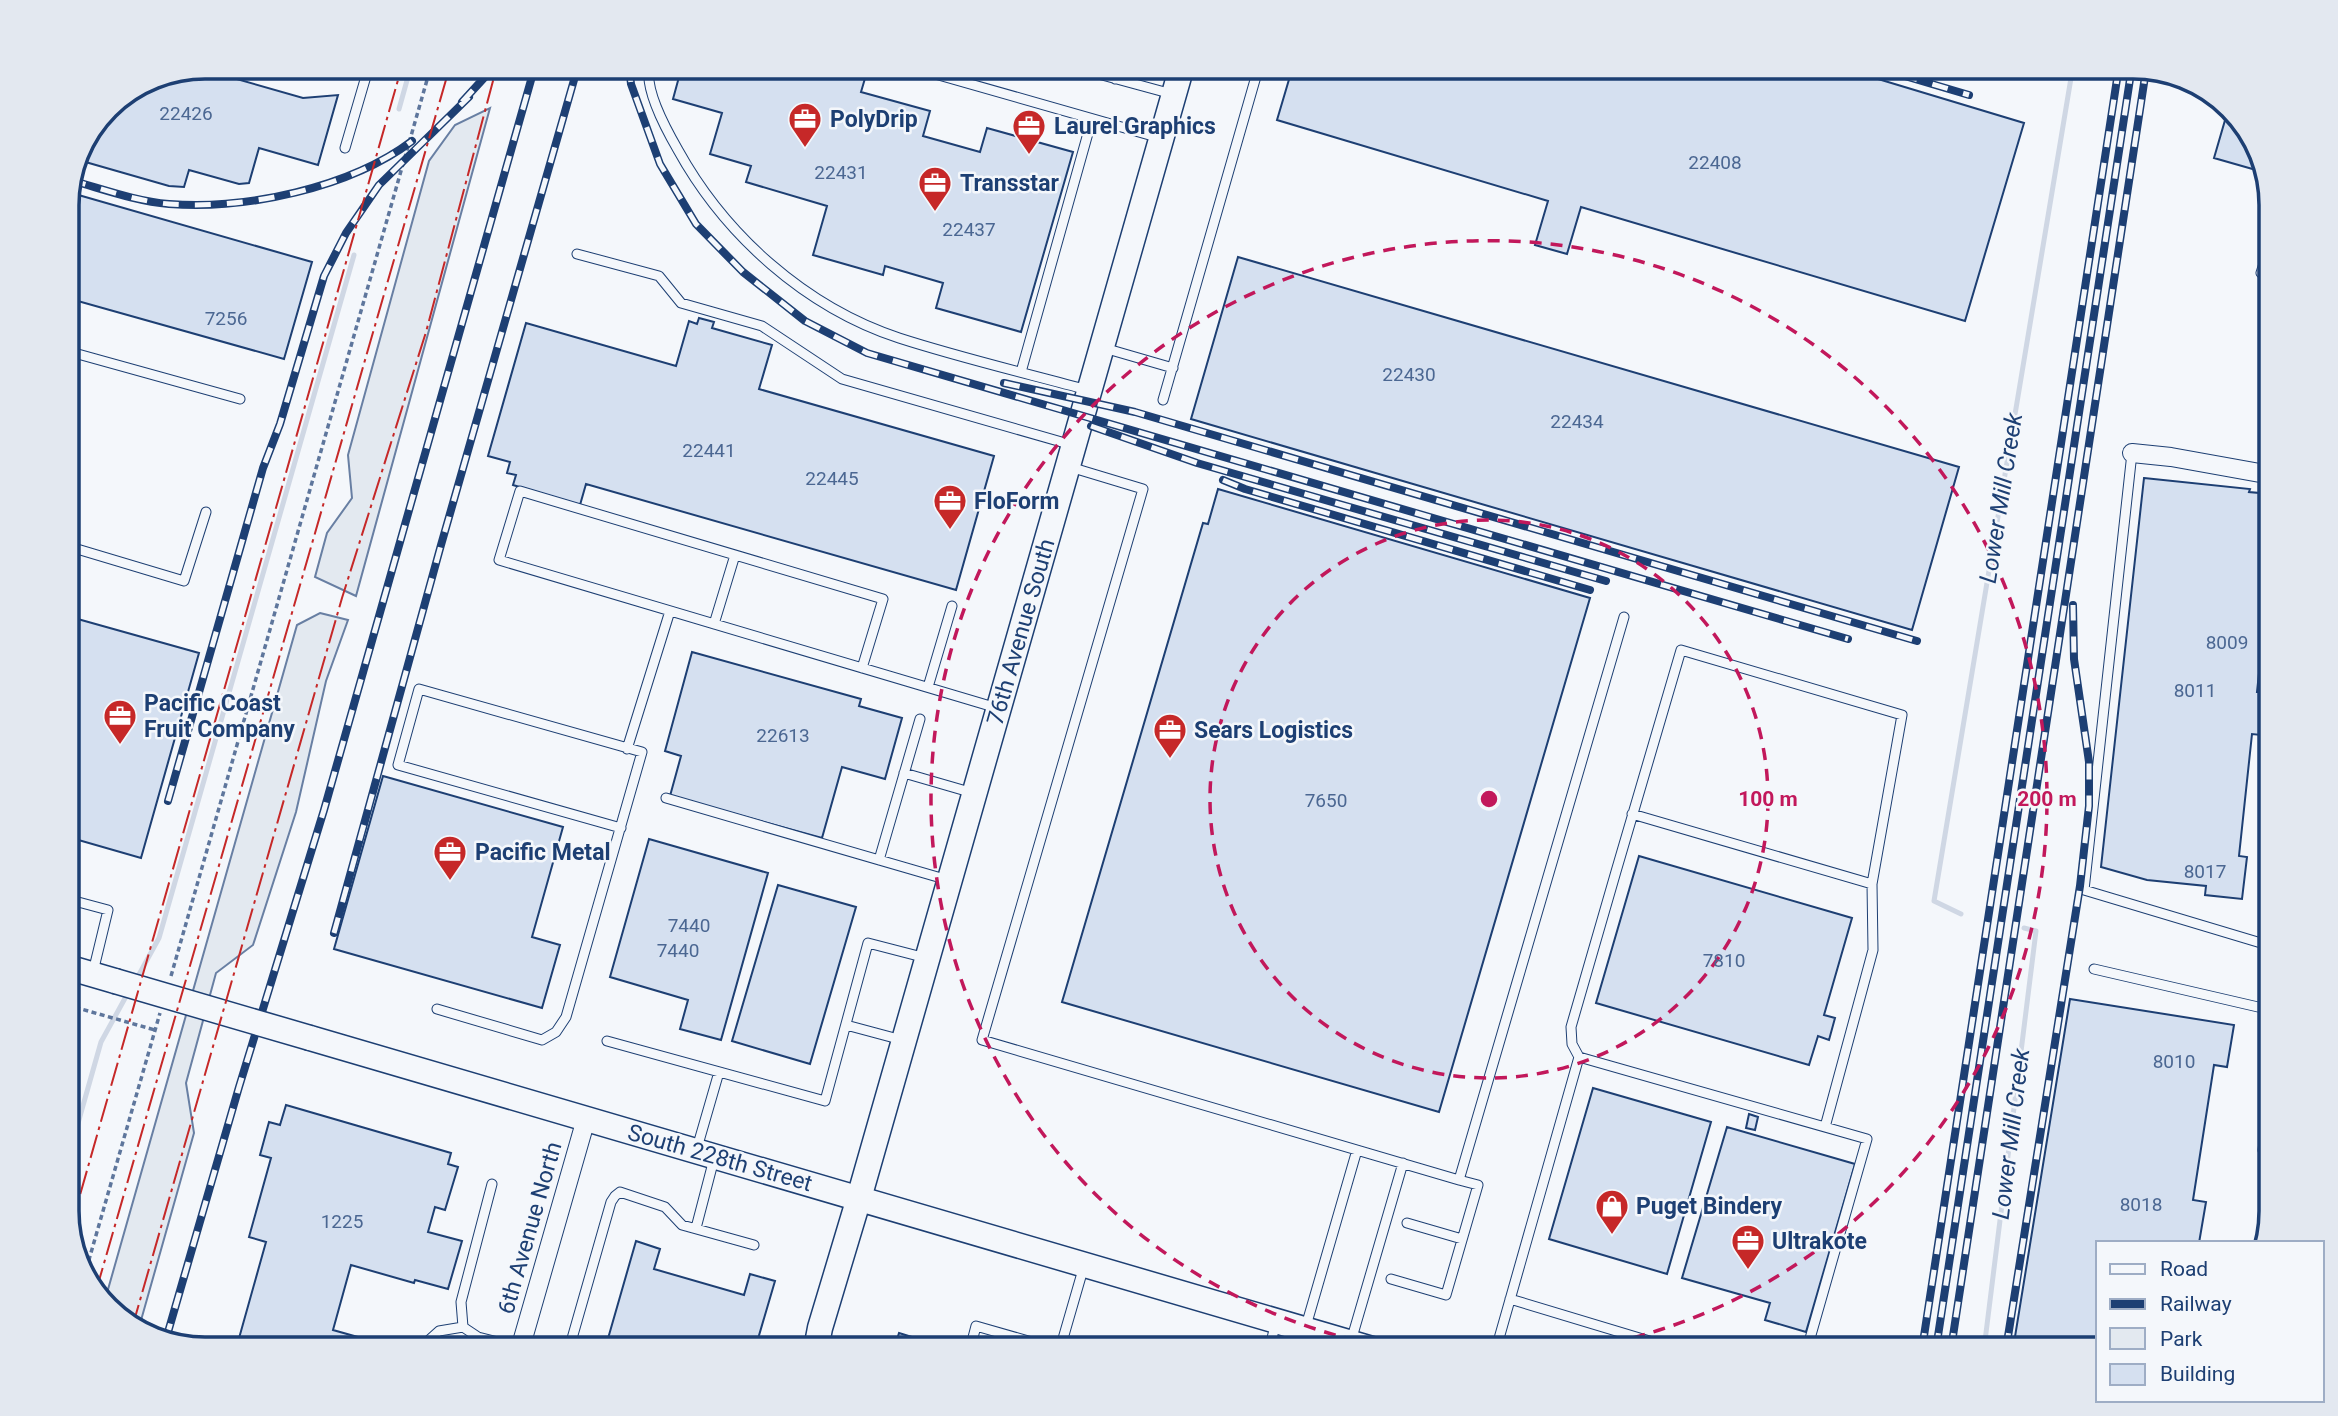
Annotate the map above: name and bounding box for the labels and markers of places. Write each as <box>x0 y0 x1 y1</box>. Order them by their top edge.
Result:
office icon: PolyDrip <box>786 100 824 149</box>
place label: PolyDrip <box>830 106 918 133</box>
office icon: Laurel Graphics <box>1010 107 1048 156</box>
place label: Laurel Graphics <box>1054 113 1216 140</box>
office icon: Transstar <box>916 164 954 213</box>
place label: Transstar <box>960 170 1059 197</box>
office icon: FloForm <box>931 482 969 531</box>
place label: FloForm <box>974 488 1059 515</box>
place label: Pacific Coast Fruit Company <box>144 690 295 743</box>
office icon: Pacific Coast Fruit Company <box>101 697 139 746</box>
office icon: Sears Logistics <box>1151 711 1189 760</box>
place label: Sears Logistics <box>1194 717 1353 744</box>
centre of rings <box>1477 787 1501 811</box>
office icon: Pacific Metal <box>431 833 469 882</box>
place label: Pacific Metal <box>475 839 611 866</box>
shop icon: Puget Bindery <box>1593 1187 1631 1236</box>
place label: Puget Bindery <box>1636 1193 1782 1220</box>
office icon: Ultrakote <box>1729 1222 1767 1271</box>
place label: Ultrakote <box>1772 1228 1867 1255</box>

